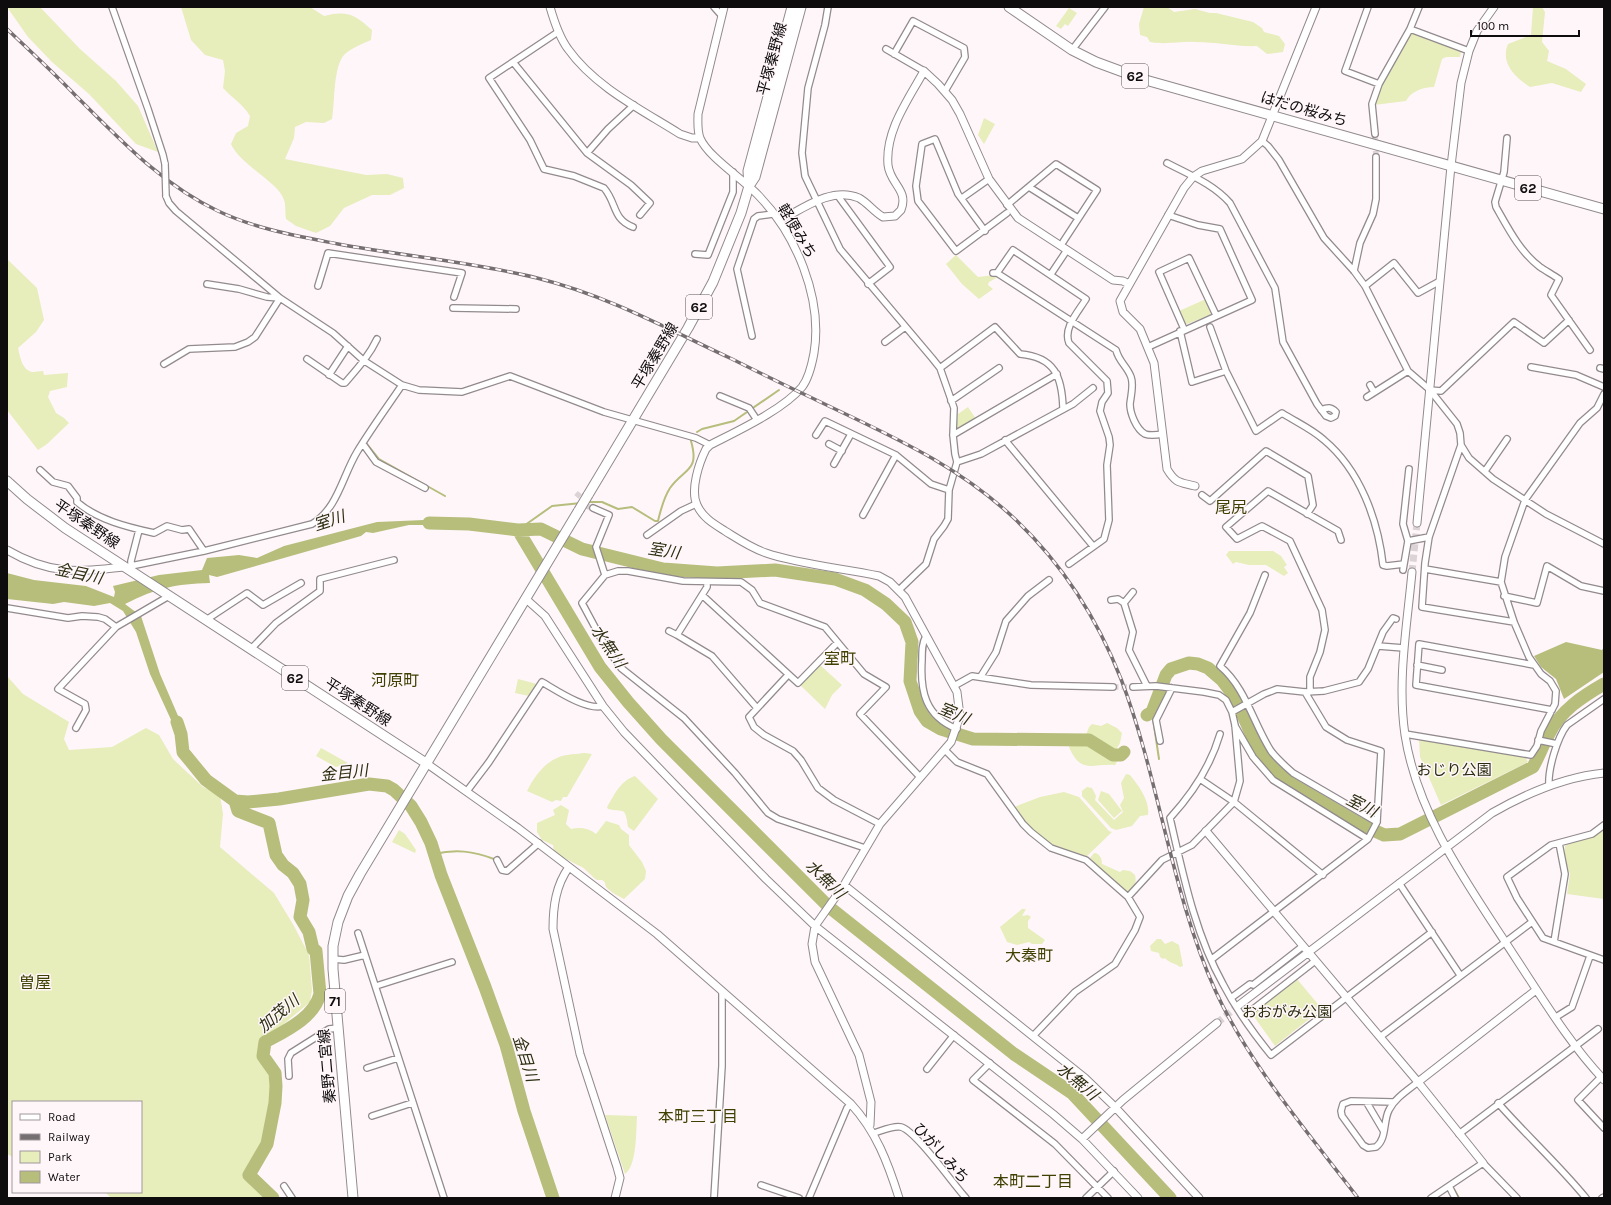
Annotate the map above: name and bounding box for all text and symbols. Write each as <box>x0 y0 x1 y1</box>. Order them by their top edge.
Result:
scale bar <box>1471 12 1579 38</box>
text: 100 m <box>1477 19 1509 33</box>
street label: 平塚秦野線 <box>754 20 790 98</box>
road number: 62 <box>1122 64 1148 88</box>
street label: はだの桜みち <box>1258 88 1350 130</box>
road number: 62 <box>1515 176 1541 200</box>
street label: 軽便みち <box>774 201 820 261</box>
road number: 62 <box>686 295 712 319</box>
street label: 平塚秦野線 <box>628 319 682 393</box>
street label: 平塚秦野線 <box>51 496 123 552</box>
district label: 尾尻 <box>1215 498 1247 517</box>
water label: 室川 <box>311 506 349 534</box>
water label: 室川 <box>647 539 683 563</box>
water label: 金目川 <box>53 559 106 588</box>
water label: 水無川 <box>587 621 631 673</box>
district label: 室町 <box>824 649 856 668</box>
road number: 62 <box>282 666 308 690</box>
district label: 河原町 <box>371 671 419 690</box>
street label: 平塚秦野線 <box>322 674 394 730</box>
water label: 室川 <box>935 698 974 729</box>
water label: 金目川 <box>319 760 371 784</box>
park label: おじり公園 <box>1416 761 1492 779</box>
water label: 室川 <box>1343 790 1382 822</box>
water label: 水無川 <box>802 856 851 904</box>
district label: 大秦町 <box>1005 946 1053 965</box>
district label: 曽屋 <box>19 973 51 992</box>
water label: 加茂川 <box>254 989 304 1036</box>
road number: 71 <box>325 989 345 1013</box>
park label: おおがみ公園 <box>1242 1003 1332 1021</box>
street label: 秦野二宮線 <box>315 1028 339 1104</box>
water label: 金目川 <box>509 1032 543 1086</box>
water label: 水無川 <box>1053 1059 1104 1105</box>
legend <box>12 1101 142 1193</box>
district label: 本町三丁目 <box>658 1107 738 1126</box>
text: Road <box>48 1110 76 1124</box>
street label: ひがしみち <box>909 1119 973 1187</box>
text: Railway <box>48 1130 90 1144</box>
text: Park <box>48 1150 73 1164</box>
text: Water <box>48 1170 81 1184</box>
district label: 本町二丁目 <box>993 1172 1073 1191</box>

